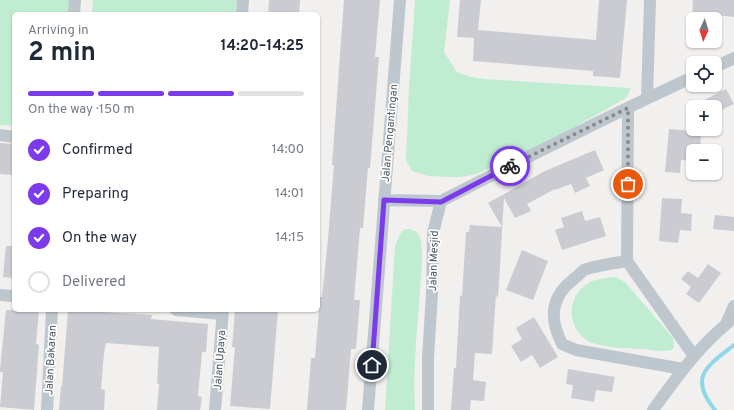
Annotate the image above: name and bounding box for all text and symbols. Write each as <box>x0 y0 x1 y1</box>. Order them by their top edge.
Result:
north arrow <box>686 12 722 48</box>
map controls <box>686 12 722 180</box>
text: Arriving in <box>28 23 89 39</box>
text: 2 min <box>28 37 96 70</box>
text: 14:20–14:25 <box>221 37 304 56</box>
button: locate <box>686 56 722 92</box>
street label: Jalan Pengantingan <box>379 83 401 183</box>
button: + <box>686 100 722 136</box>
text: On the way · 150 m <box>28 102 134 118</box>
icon: check <box>28 139 50 161</box>
text: Confirmed <box>62 141 133 160</box>
text: 14:00 <box>272 142 304 158</box>
button: − <box>686 144 722 180</box>
courier <box>490 146 530 186</box>
icon: bike <box>499 155 521 177</box>
pin <box>611 167 645 201</box>
icon: bag <box>617 173 639 195</box>
icon: check <box>28 183 50 205</box>
text: Preparing <box>62 185 129 204</box>
text: 14:01 <box>275 186 304 202</box>
icon: check <box>28 227 50 249</box>
text: On the way <box>62 229 137 248</box>
text: 14:15 <box>275 230 304 246</box>
street label: Jalan Mesjid <box>426 230 442 292</box>
text: Delivered <box>62 273 126 292</box>
street label: Jalan Bakaran <box>42 325 60 395</box>
street label: Jalan Upaya <box>211 329 229 391</box>
pin <box>355 348 389 382</box>
icon: home <box>361 354 383 376</box>

